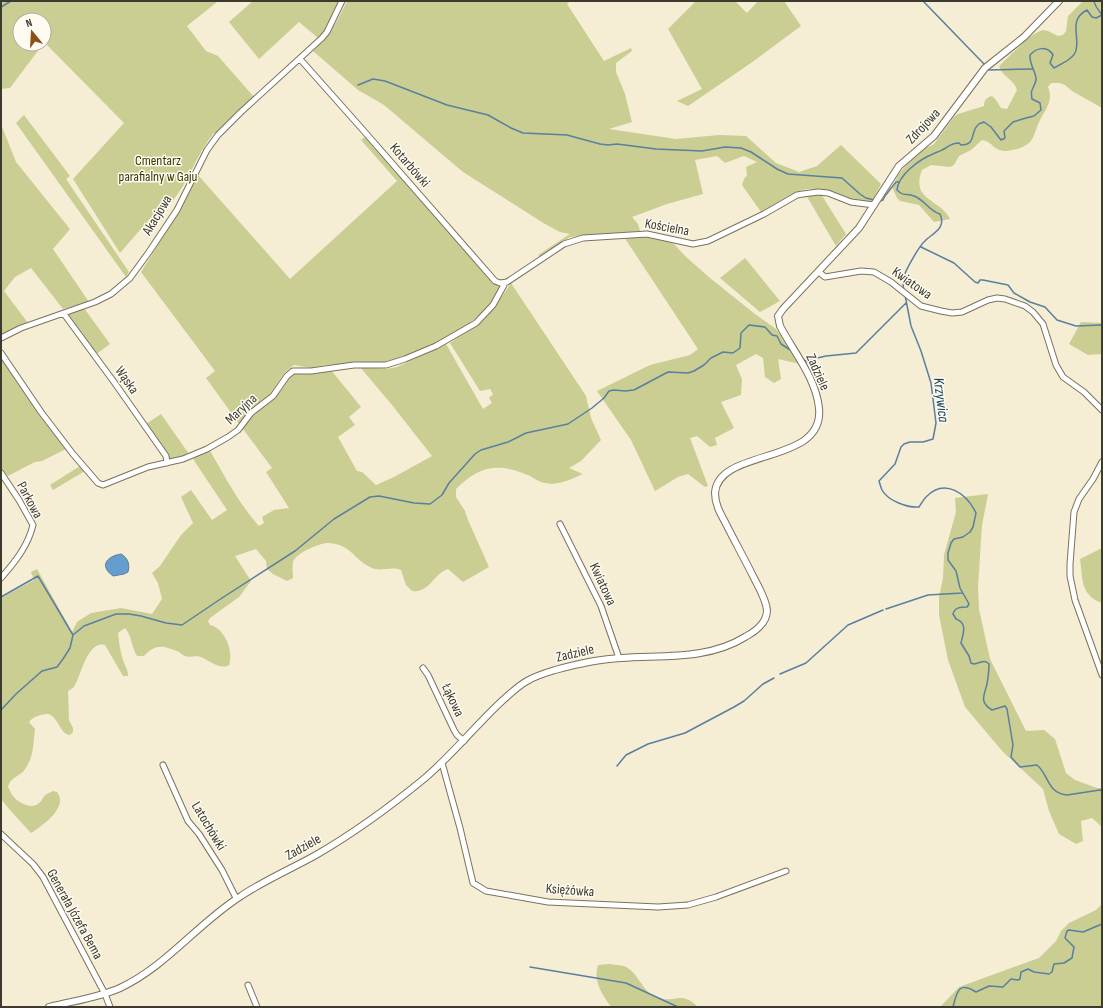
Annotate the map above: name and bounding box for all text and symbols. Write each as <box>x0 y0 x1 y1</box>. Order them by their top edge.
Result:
north arrow <box>12 12 52 52</box>
text: N <box>24 16 34 30</box>
street label: Zdrojowa <box>902 105 944 147</box>
street label: Kotarbówki <box>386 139 434 191</box>
park label: Cmentarz parafialny w Gaju <box>119 152 198 185</box>
street label: Akacjowa <box>138 192 176 239</box>
street label: Kościelna <box>643 215 691 239</box>
street label: Kwiatowa <box>889 263 935 303</box>
street label: Zadziele <box>802 351 834 393</box>
street label: Wąska <box>111 363 143 397</box>
water label: Krzywica <box>929 377 953 423</box>
street label: Maryjna <box>222 390 260 428</box>
street label: Parkowa <box>13 479 47 521</box>
street label: Kwiatowa <box>586 560 620 608</box>
street label: Zadziele <box>554 640 596 666</box>
street label: Łąkowa <box>438 680 468 719</box>
street label: Latochówki <box>188 799 230 853</box>
street label: Zadziele <box>282 830 324 864</box>
street label: Generała Józefa Bema <box>43 866 107 962</box>
street label: Księżówka <box>545 880 595 900</box>

